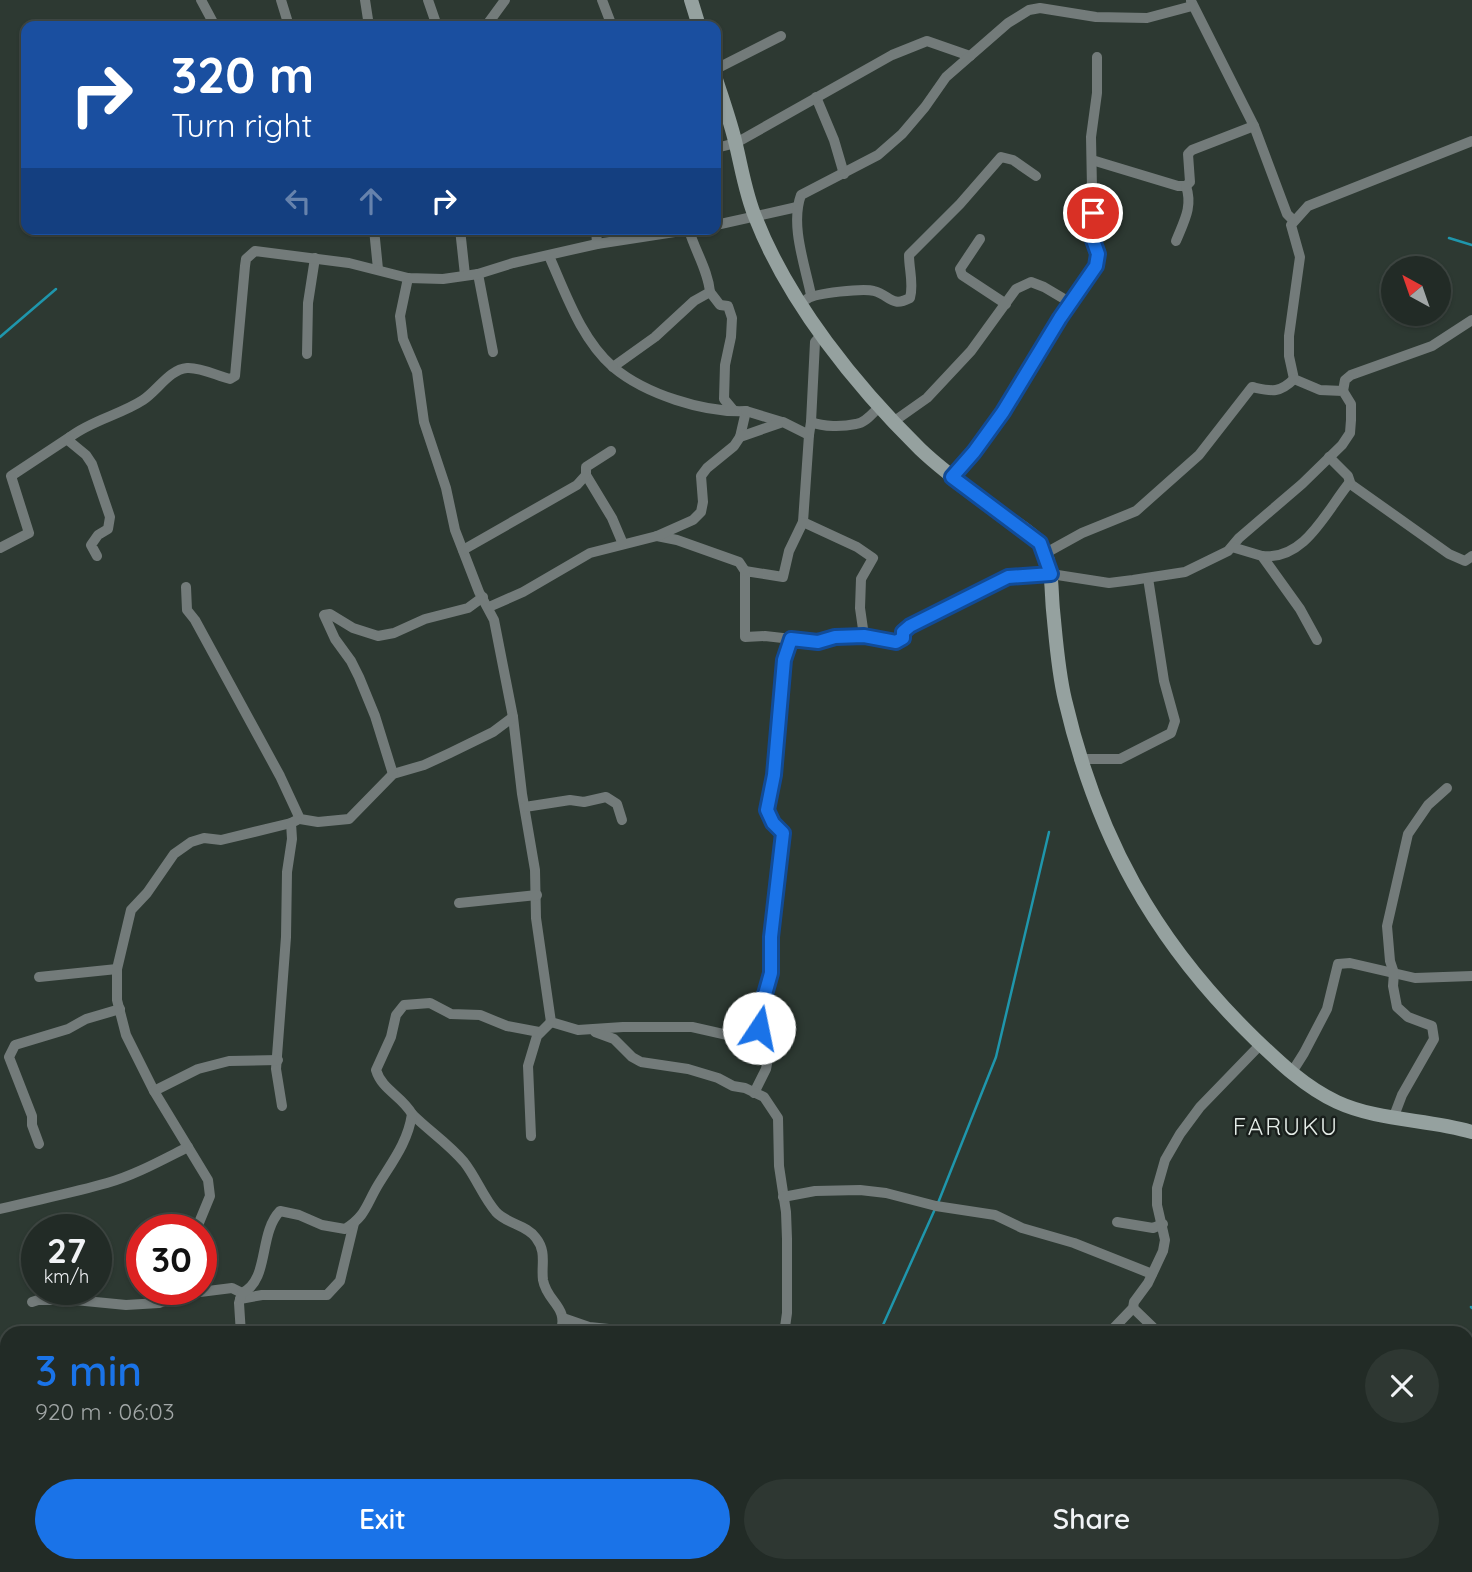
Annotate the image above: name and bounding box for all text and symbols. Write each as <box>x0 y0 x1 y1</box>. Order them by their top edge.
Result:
text: 320 m <box>171 44 314 105</box>
icon: right <box>56 49 147 140</box>
text: Turn right <box>171 105 312 145</box>
icon: left <box>279 182 317 220</box>
icon: ahead <box>352 182 390 220</box>
icon: right <box>425 182 463 220</box>
pin <box>1063 183 1123 243</box>
icon: arrive <box>1074 194 1112 232</box>
north arrow <box>1381 256 1451 326</box>
map controls <box>1381 256 1451 326</box>
position arrow <box>722 991 796 1065</box>
district label: FARUKU <box>1233 1111 1339 1141</box>
speed limit sign: 30 <box>126 1214 217 1305</box>
text: 27 <box>47 1228 86 1272</box>
text: km/h <box>44 1265 89 1288</box>
text: 3 min <box>35 1344 142 1397</box>
button: close <box>1365 1349 1439 1423</box>
text: 920 m · 06:03 <box>35 1397 175 1426</box>
button: Exit <box>35 1479 730 1559</box>
button: Share <box>744 1479 1439 1559</box>

